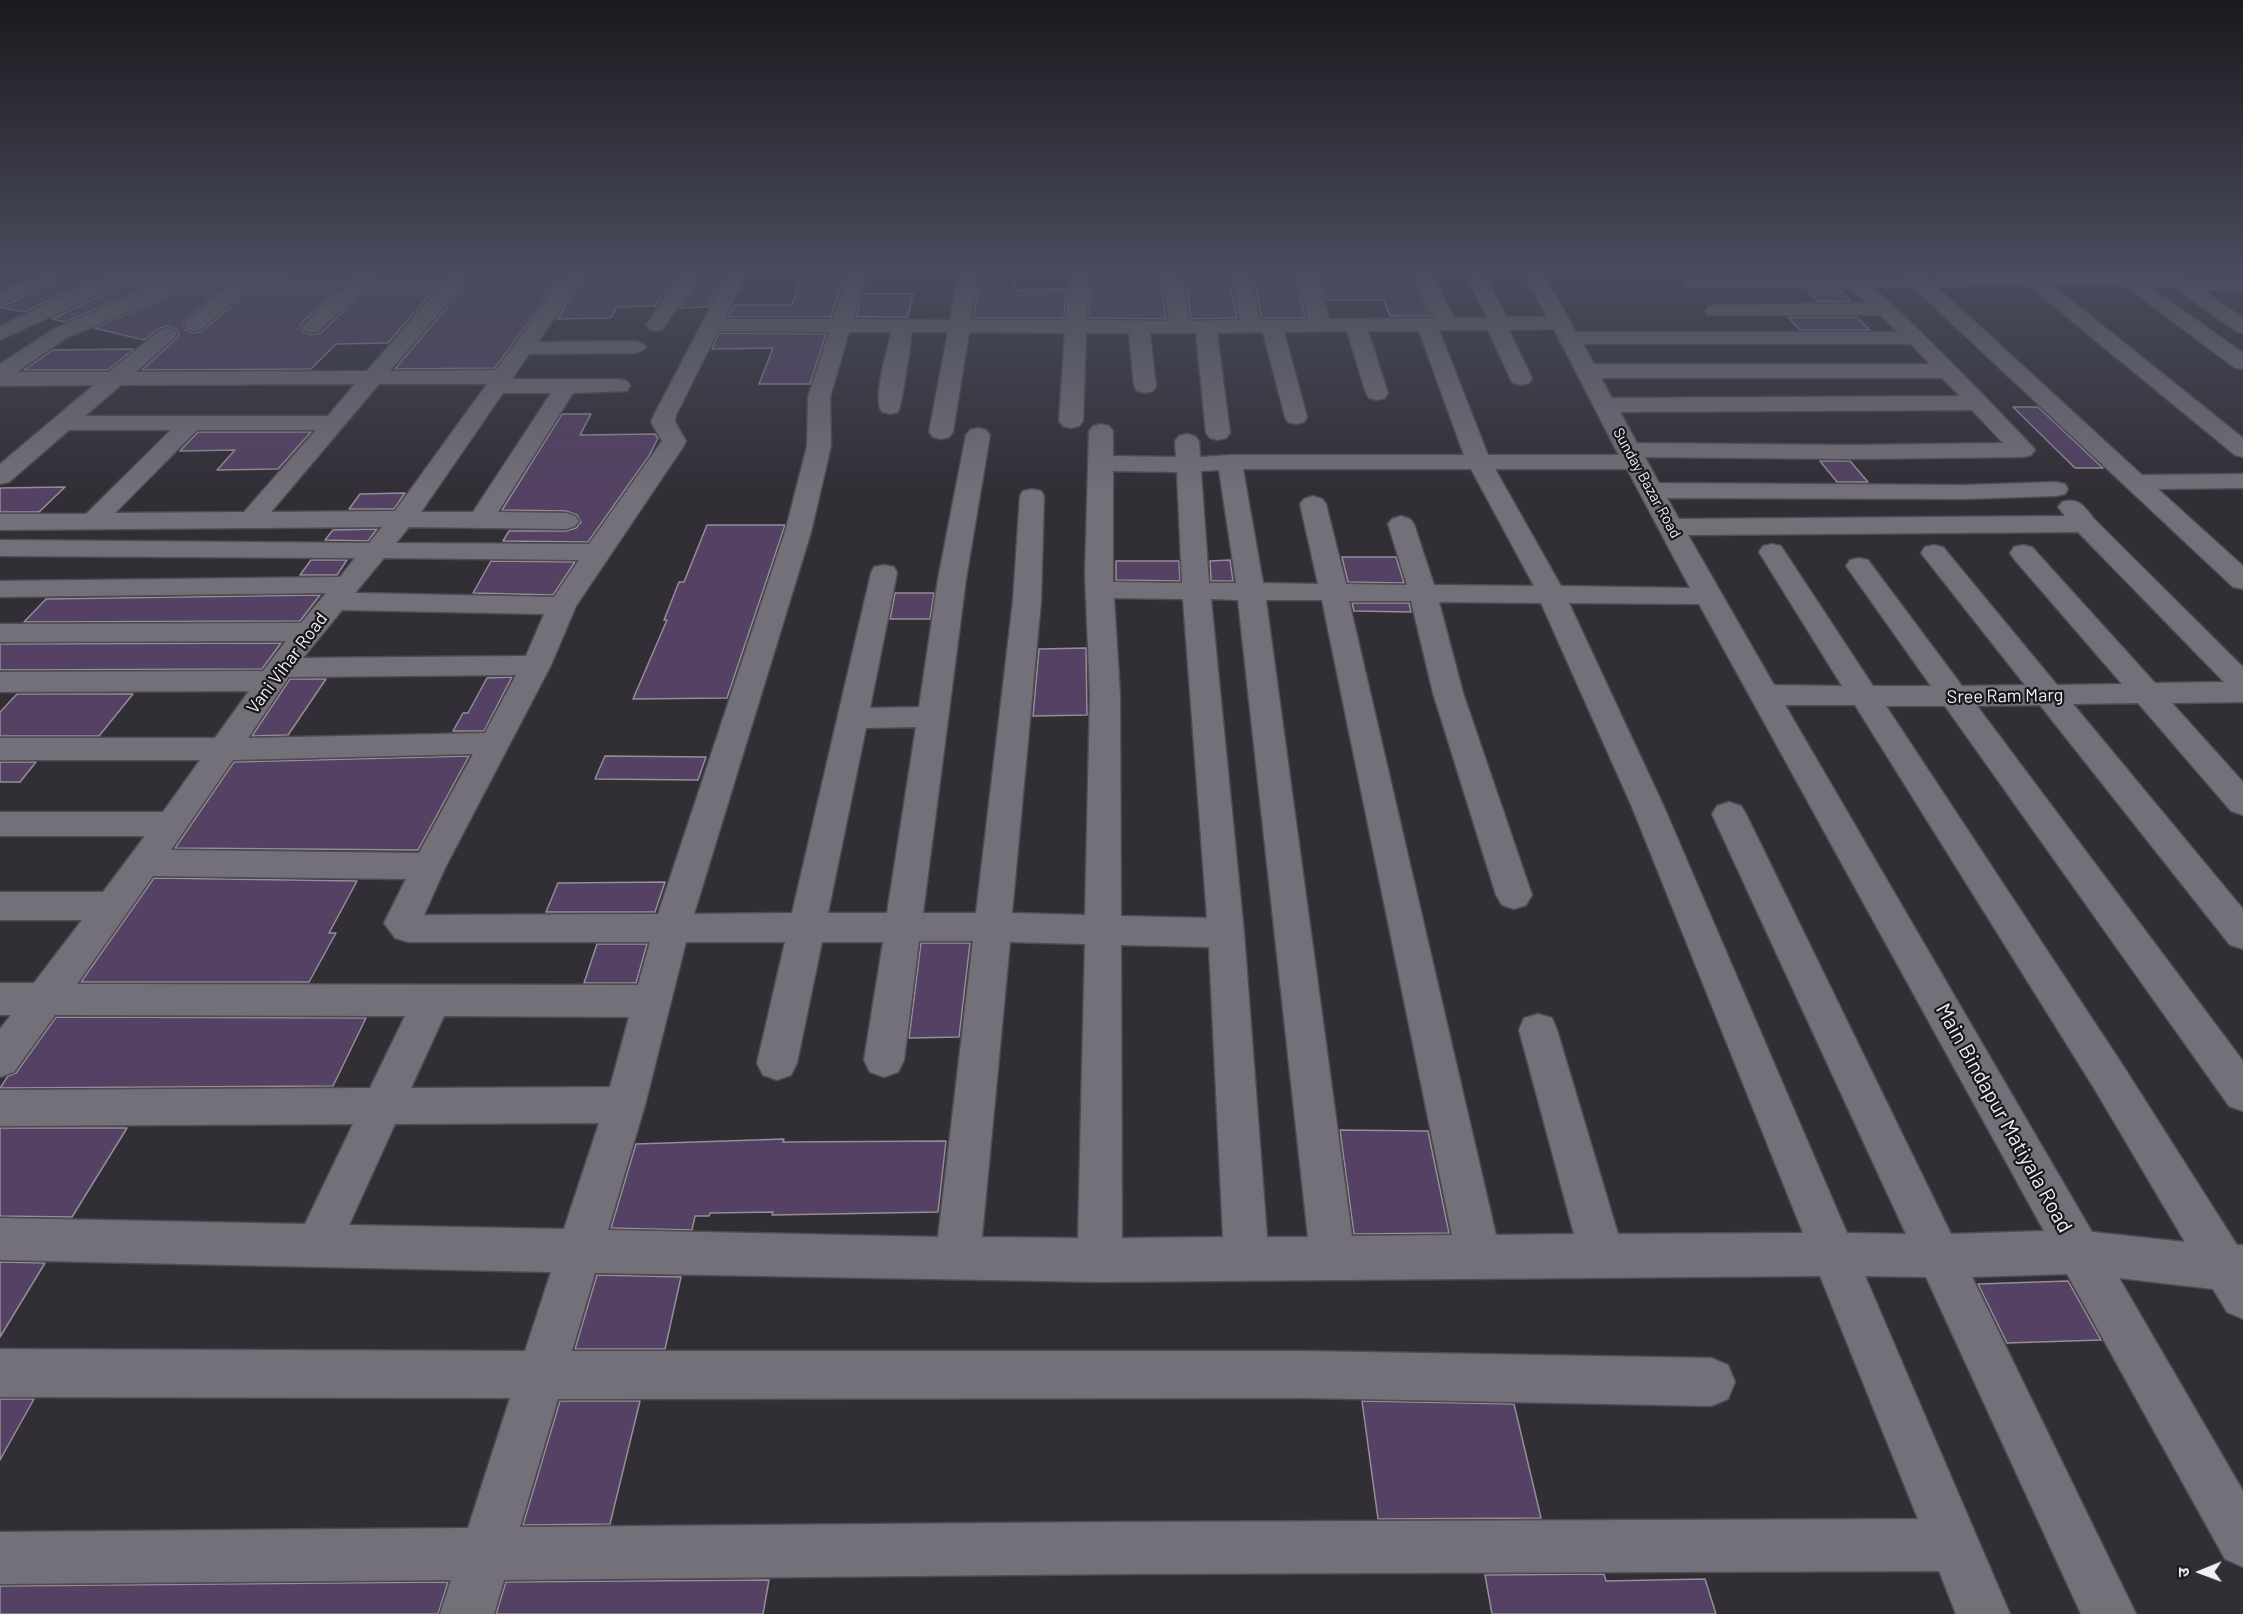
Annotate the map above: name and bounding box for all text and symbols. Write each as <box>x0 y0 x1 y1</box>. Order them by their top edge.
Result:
street label: Sunday Bazar Road <box>1609 425 1685 541</box>
street label: Vani Vihar Road <box>242 608 332 718</box>
street label: Sree Ram Marg <box>1947 684 2063 708</box>
street label: Main Bindapur Matiyala Road <box>1930 999 2078 1237</box>
north arrow <box>2171 1542 2231 1602</box>
text: उ <box>2173 1567 2192 1577</box>

